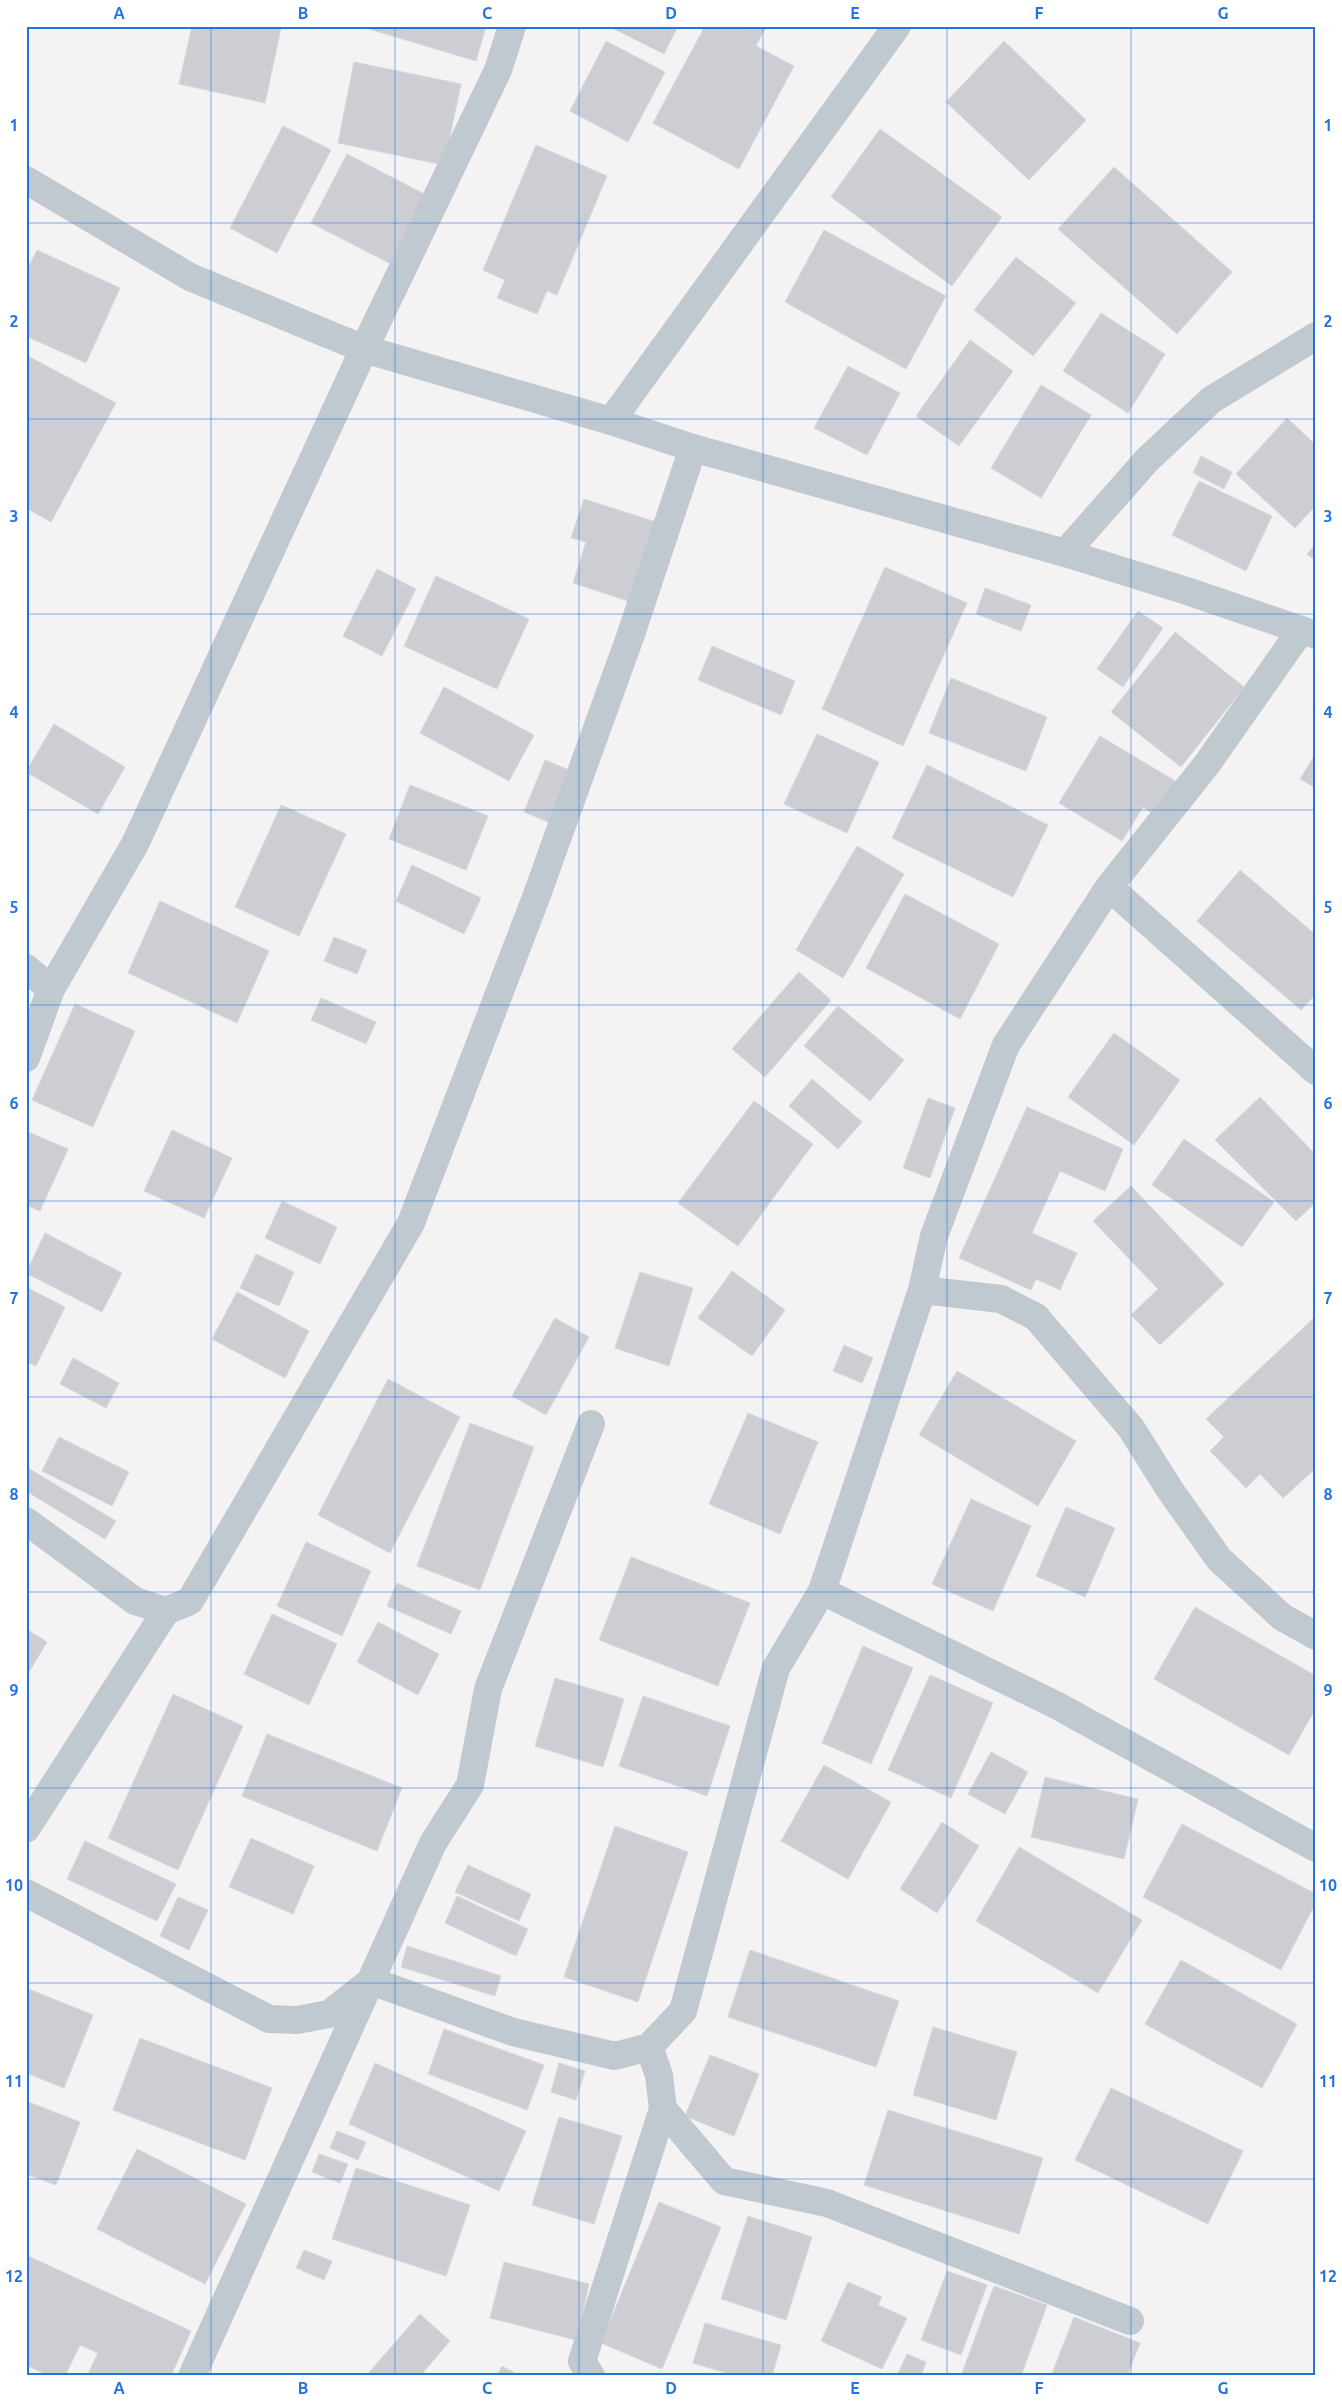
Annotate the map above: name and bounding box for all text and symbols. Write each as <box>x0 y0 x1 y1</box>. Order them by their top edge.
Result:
text: A <box>113 4 125 22</box>
text: B <box>298 4 308 22</box>
text: C <box>482 4 492 22</box>
text: D <box>665 4 677 22</box>
text: E <box>850 4 860 22</box>
text: F <box>1035 4 1044 22</box>
text: G <box>1217 4 1229 22</box>
text: 1 <box>9 116 19 134</box>
text: 1 <box>1323 116 1333 134</box>
text: 2 <box>9 312 19 330</box>
text: 2 <box>1323 312 1333 330</box>
text: 3 <box>9 507 19 525</box>
text: 3 <box>1323 507 1333 525</box>
text: 4 <box>9 703 19 721</box>
text: 4 <box>1323 703 1333 721</box>
text: 5 <box>9 898 19 916</box>
text: 5 <box>1323 898 1333 916</box>
text: 6 <box>9 1094 19 1112</box>
text: 6 <box>1323 1094 1333 1112</box>
text: 7 <box>9 1289 19 1307</box>
text: 7 <box>1323 1289 1333 1307</box>
text: 8 <box>9 1485 19 1503</box>
text: 8 <box>1323 1485 1333 1503</box>
text: 9 <box>9 1681 19 1699</box>
text: 9 <box>1323 1681 1333 1699</box>
text: 10 <box>5 1876 23 1894</box>
text: 10 <box>1319 1876 1337 1894</box>
text: 11 <box>5 2072 23 2090</box>
text: 11 <box>1319 2072 1337 2090</box>
text: 12 <box>5 2267 23 2285</box>
text: 12 <box>1319 2267 1337 2285</box>
text: A <box>113 2379 125 2397</box>
text: B <box>298 2379 308 2397</box>
text: C <box>482 2379 492 2397</box>
text: D <box>665 2379 677 2397</box>
text: E <box>850 2379 860 2397</box>
text: F <box>1035 2379 1044 2397</box>
text: G <box>1217 2379 1229 2397</box>

